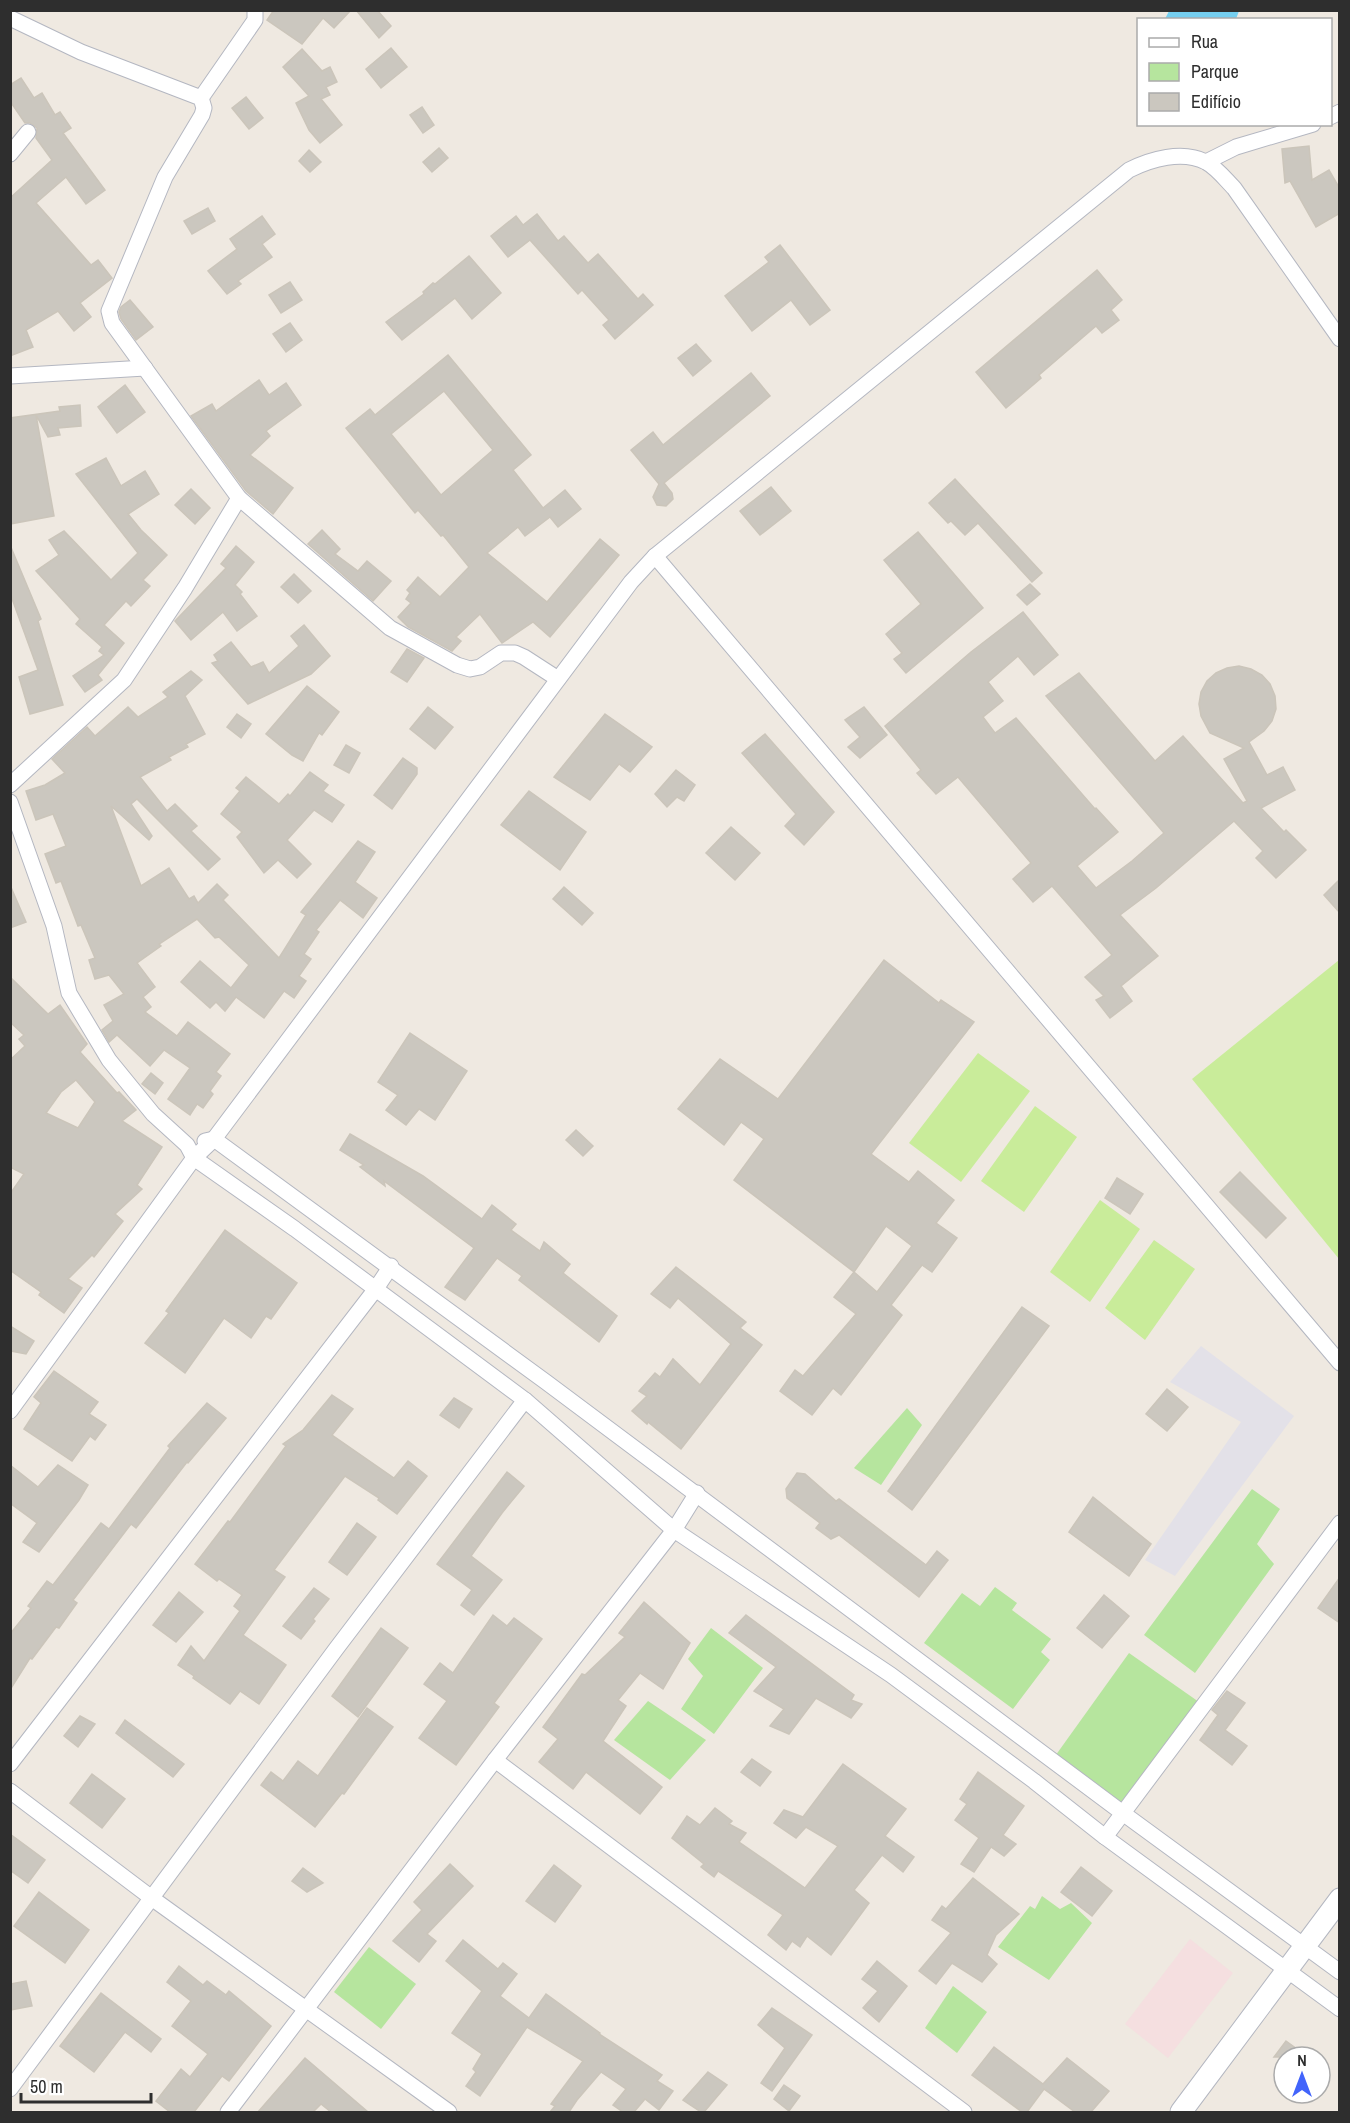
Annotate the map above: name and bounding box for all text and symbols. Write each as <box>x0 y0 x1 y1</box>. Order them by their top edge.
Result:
legend <box>1137 18 1332 126</box>
text: Rua <box>1191 29 1218 54</box>
text: Parque <box>1191 59 1239 84</box>
text: Edifício <box>1191 89 1241 114</box>
north arrow <box>1272 2045 1332 2105</box>
text: N <box>1297 2049 1307 2071</box>
scale bar <box>21 2066 152 2104</box>
text: 50 m <box>30 2074 63 2099</box>

